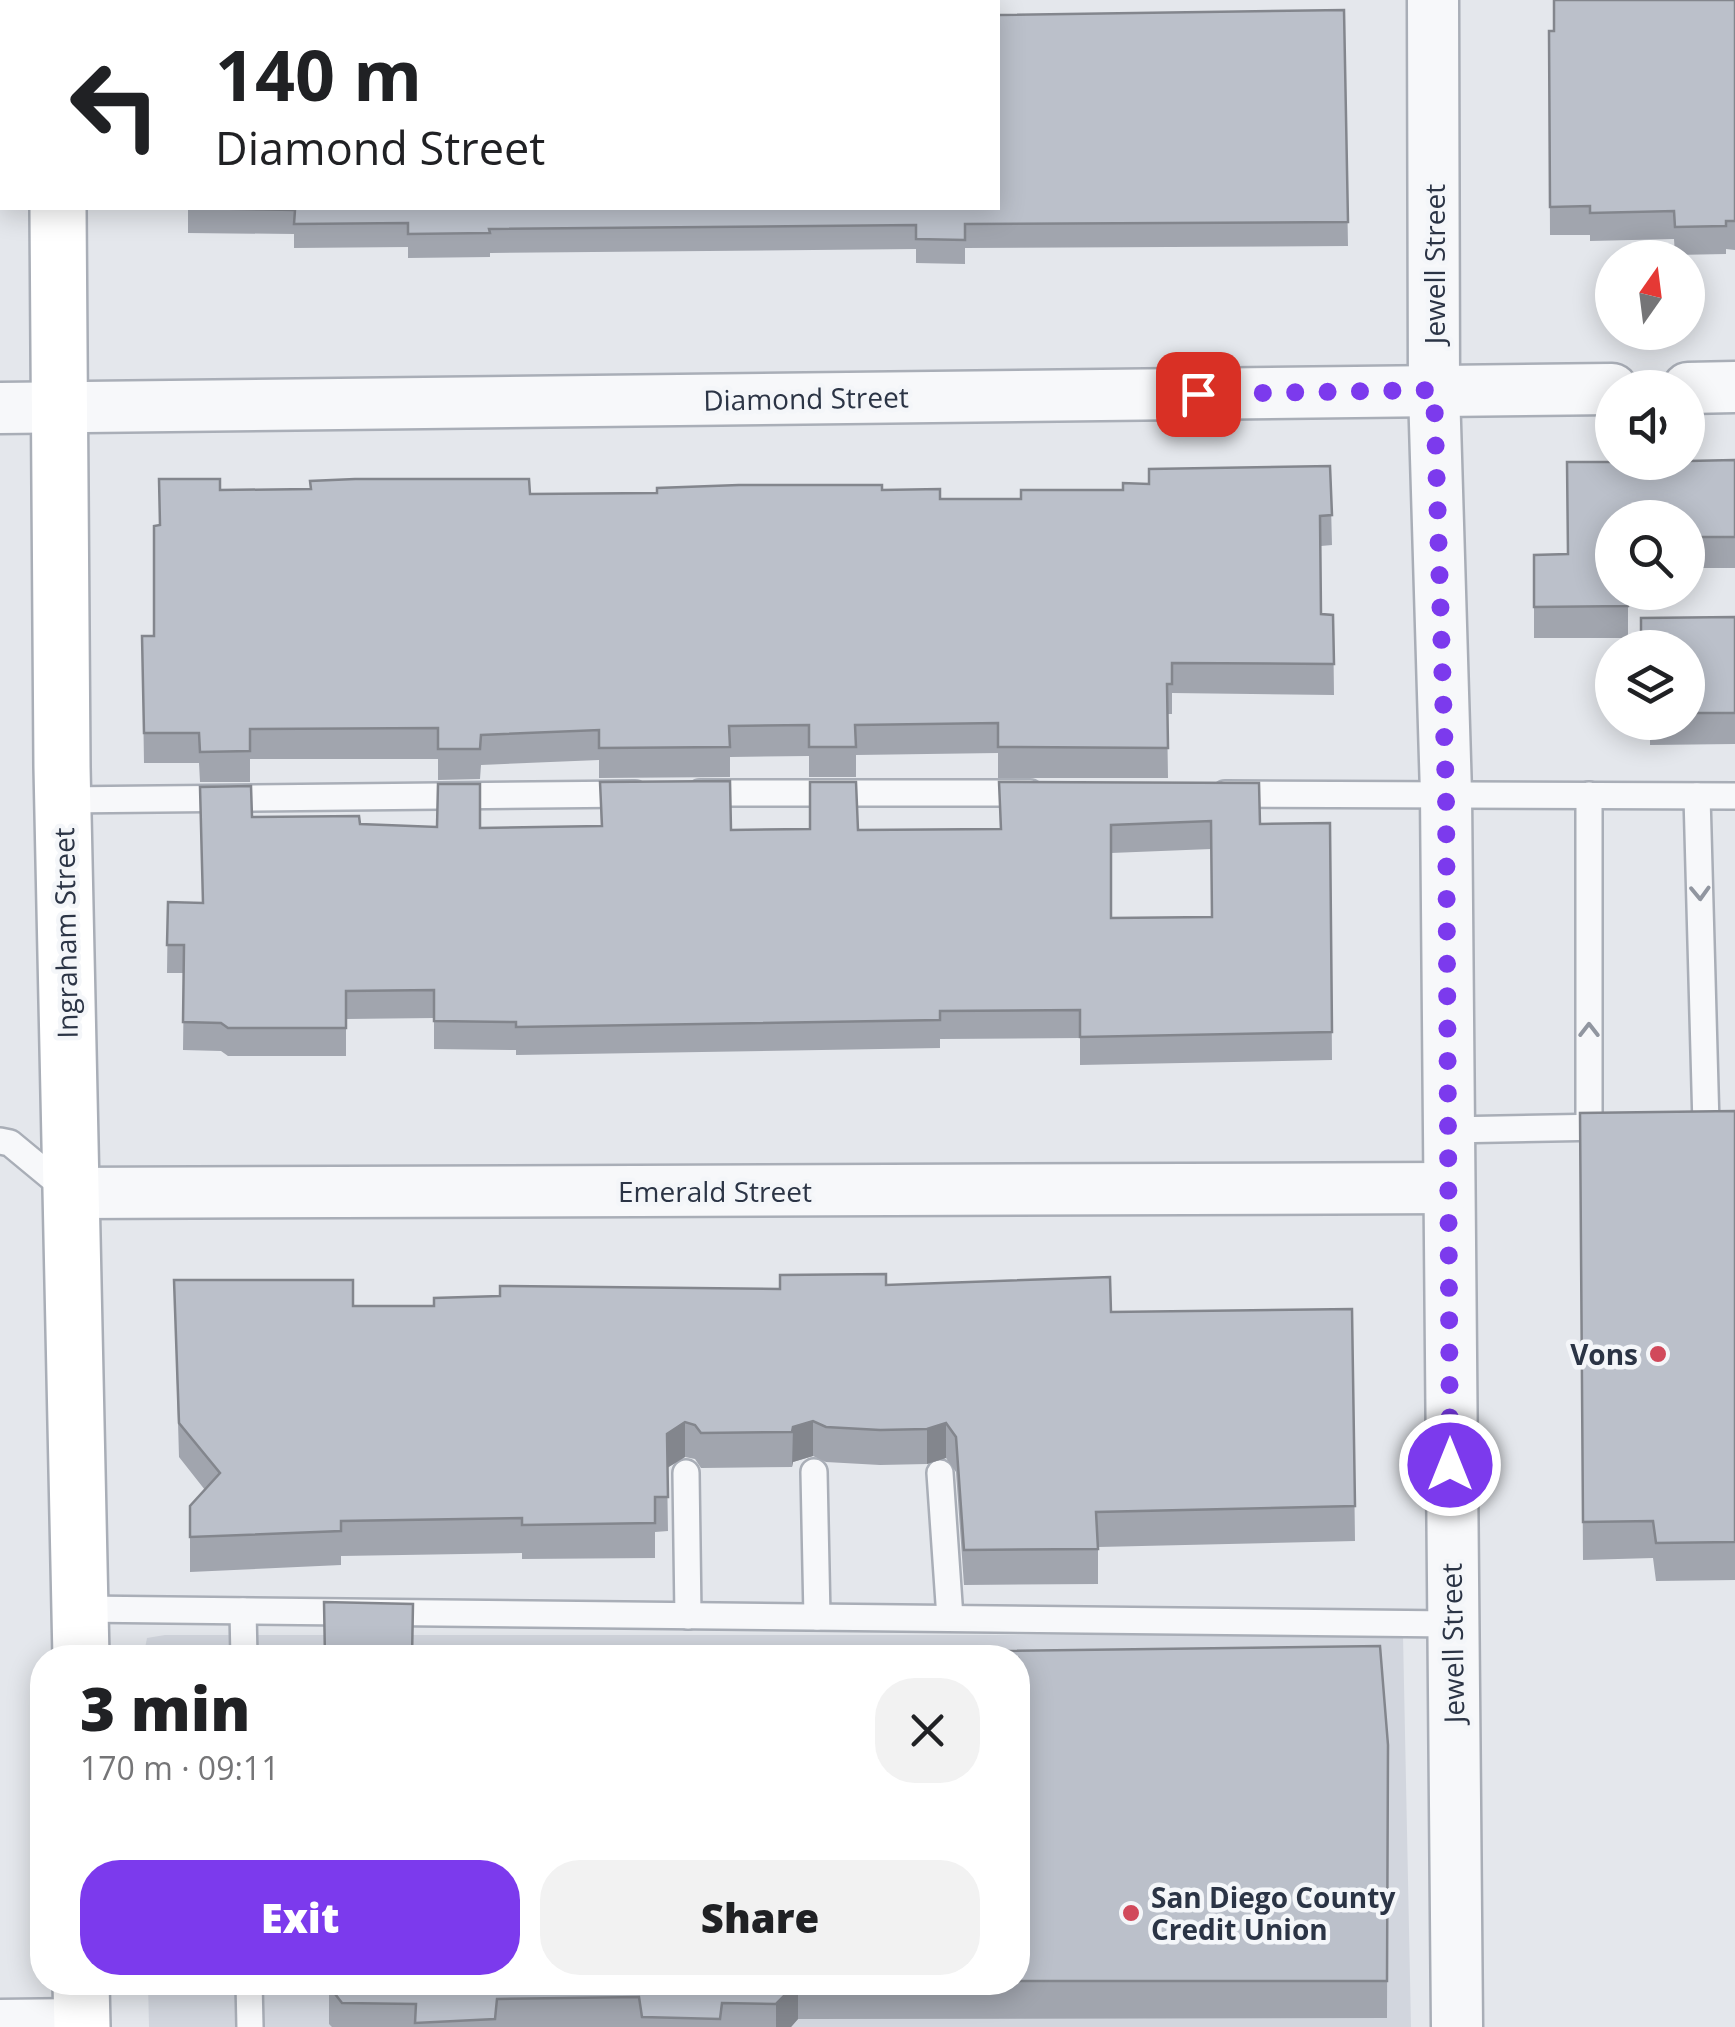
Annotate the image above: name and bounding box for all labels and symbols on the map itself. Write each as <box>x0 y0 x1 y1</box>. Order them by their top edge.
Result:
street label: Jewell Street <box>1415 184 1453 347</box>
north arrow <box>1595 240 1705 350</box>
pin <box>1156 352 1241 437</box>
street label: Diamond Street <box>703 377 909 419</box>
street label: Ingraham Street <box>44 827 86 1039</box>
one-way arrow <box>1690 886 1711 902</box>
one-way arrow <box>1578 1021 1600 1036</box>
street label: Emerald Street <box>618 1172 812 1210</box>
place label: Vons <box>1570 1335 1638 1373</box>
marker: Vons <box>1647 1343 1669 1365</box>
position arrow <box>1398 1413 1502 1517</box>
street label: Jewell Street <box>1432 1563 1472 1726</box>
place label: San Diego County Credit Union <box>1151 1878 1395 1948</box>
marker: San Diego County Credit Union <box>1120 1902 1142 1924</box>

